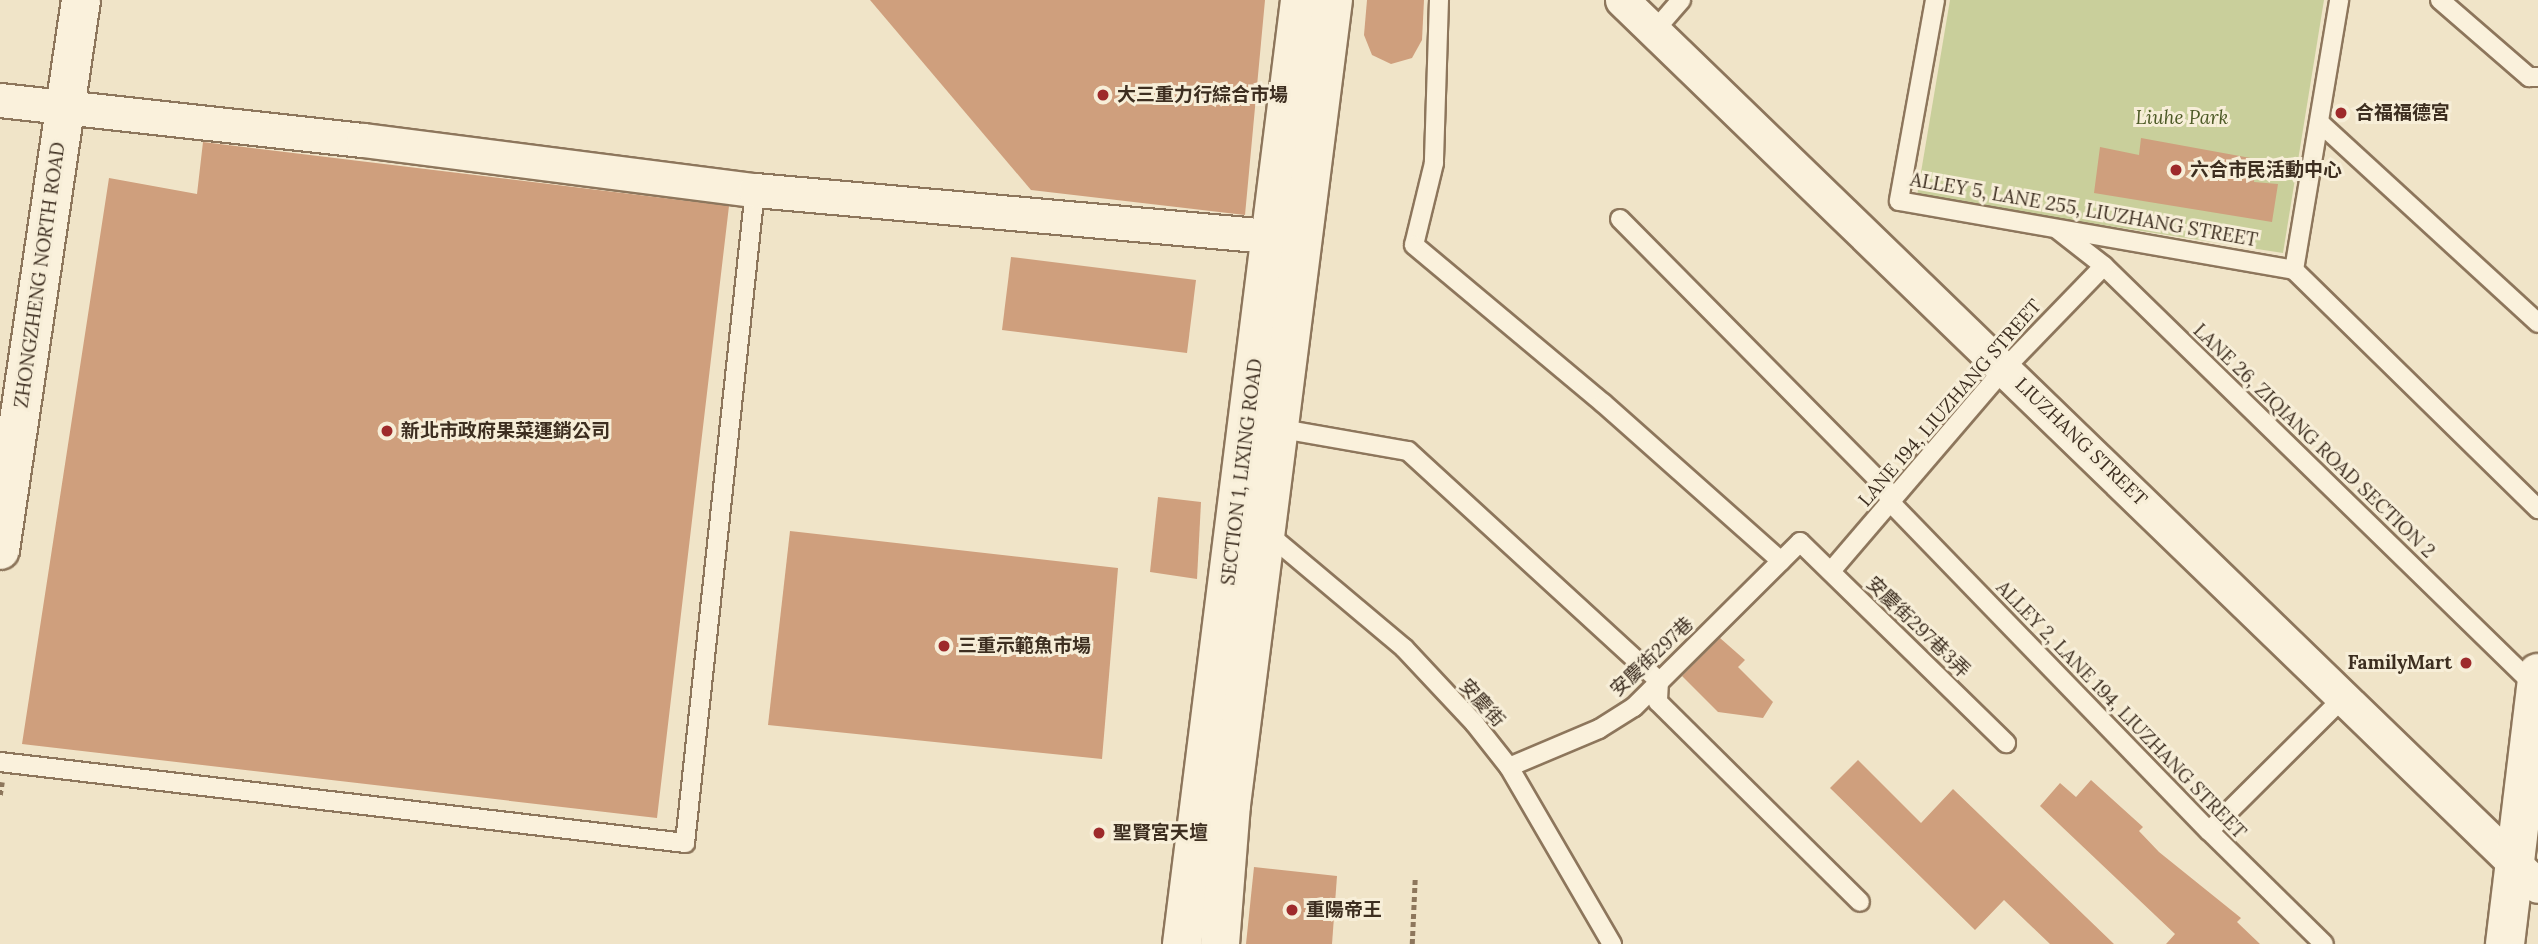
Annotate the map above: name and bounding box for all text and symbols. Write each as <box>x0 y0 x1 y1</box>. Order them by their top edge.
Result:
place label: 大三重力行綜合市場 <box>1117 84 1288 106</box>
marker: 大三重力行綜合市場 <box>1095 87 1111 103</box>
place label: 合福福德宮 <box>2355 102 2450 124</box>
marker: 合福福德宮 <box>2333 105 2349 121</box>
park label: Liuhe Park <box>2135 107 2229 129</box>
street label: ZHONGZHENG NORTH ROAD <box>10 141 70 409</box>
place label: 六合市民活動中心 <box>2190 159 2342 181</box>
marker: 六合市民活動中心 <box>2168 162 2184 178</box>
street label: ALLEY 5, LANE 255, LIUZHANG STREET <box>1908 168 2260 252</box>
street label: LANE 194, LIUZHANG STREET <box>1854 295 2046 511</box>
street label: LANE 26, ZIQIANG ROAD SECTION 2 <box>2188 319 2440 563</box>
street label: SECTION 1, LIXING ROAD <box>1217 357 1267 587</box>
street label: LIUZHANG STREET <box>2010 373 2152 511</box>
place label: 新北市政府果菜運銷公司 <box>401 420 610 442</box>
marker: 新北市政府果菜運銷公司 <box>379 423 395 439</box>
street label: 安慶街297巷3弄 <box>1861 572 1975 682</box>
street label: ALLEY 2, LANE 194, LIUZHANG STREET <box>1991 576 2251 844</box>
street label: 安慶街297巷 <box>1606 613 1698 701</box>
place label: 三重示範魚市場 <box>958 635 1091 657</box>
marker: 三重示範魚市場 <box>936 638 952 654</box>
place label: FamilyMart <box>2347 652 2452 674</box>
marker: FamilyMart <box>2458 655 2474 671</box>
street label: 安慶街 <box>1454 674 1510 732</box>
place label: 聖賢宮天壇 <box>1113 822 1208 844</box>
marker: 聖賢宮天壇 <box>1091 825 1107 841</box>
place label: 重陽帝王 <box>1306 899 1382 921</box>
marker: 重陽帝王 <box>1284 902 1300 918</box>

